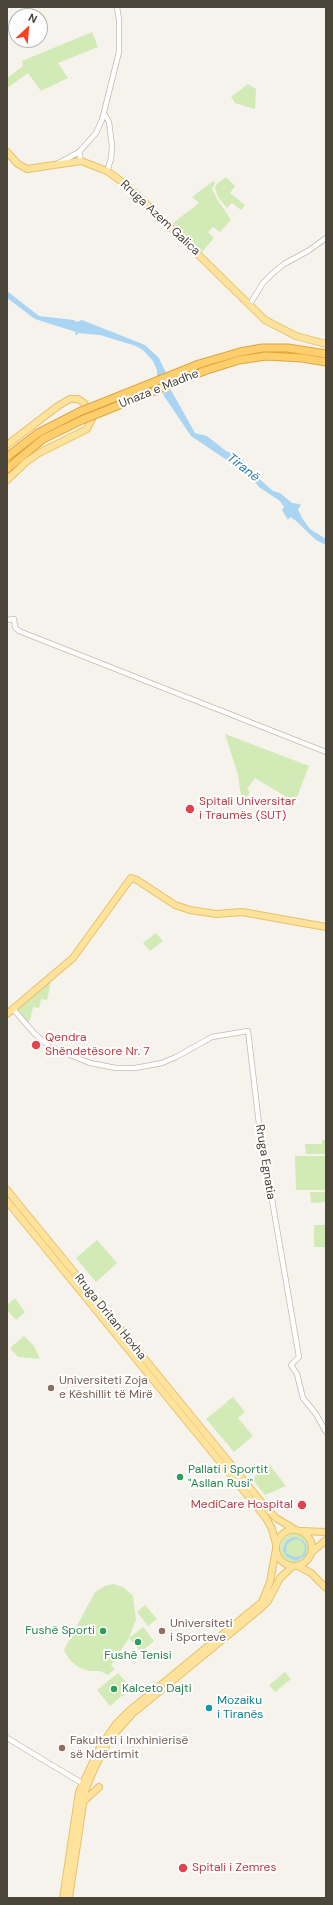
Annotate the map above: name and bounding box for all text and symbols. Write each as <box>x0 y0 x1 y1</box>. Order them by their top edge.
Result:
north arrow <box>8 8 48 48</box>
text: N <box>26 10 39 26</box>
street label: Rruga Azem Galica <box>117 177 203 259</box>
street label: Unaza e Madhe <box>117 367 201 411</box>
water label: Tiranë <box>224 450 262 486</box>
place label: Spitali Universitar i Traumës (SUT) <box>199 795 296 823</box>
marker: Spitali Universitar i Traumës (SUT) <box>184 803 196 815</box>
place label: Qendra Shëndetësore Nr. 7 <box>45 1031 150 1059</box>
marker: Qendra Shëndetësore Nr. 7 <box>30 1039 42 1051</box>
street label: Rruga Egnatia <box>252 1123 278 1201</box>
street label: Rruga Dritan Hoxha <box>71 1271 149 1363</box>
place label: Universiteti Zoja e Këshillit të Mirë <box>59 1374 153 1402</box>
marker: Universiteti Zoja e Këshillit të Mirë <box>46 1383 56 1393</box>
place label: Pallati i Sportit "Asllan Rusi" <box>188 1463 268 1491</box>
marker: Pallati i Sportit "Asllan Rusi" <box>175 1472 185 1482</box>
place label: MediCare Hospital <box>191 1498 293 1512</box>
marker: MediCare Hospital <box>296 1499 308 1511</box>
place label: Universiteti i Sporteve <box>170 1617 233 1645</box>
place label: Fushë Sporti <box>25 1624 95 1638</box>
marker: Fushë Sporti <box>98 1626 108 1636</box>
marker: Universiteti i Sporteve <box>157 1626 167 1636</box>
marker: Fushë Tenisi <box>133 1637 143 1647</box>
place label: Fushë Tenisi <box>104 1649 172 1663</box>
place label: Kalceto Dajti <box>122 1682 192 1696</box>
marker: Kalceto Dajti <box>109 1684 119 1694</box>
place label: Mozaiku i Tiranës <box>217 1694 263 1722</box>
marker: Mozaiku i Tiranës <box>204 1703 214 1713</box>
place label: Fakulteti i Inxhinierisë së Ndërtimit <box>70 1734 188 1762</box>
marker: Fakulteti i Inxhinierisë së Ndërtimit <box>57 1743 67 1753</box>
place label: Spitali i Zemres <box>192 1861 276 1875</box>
marker: Spitali i Zemres <box>177 1862 189 1874</box>

